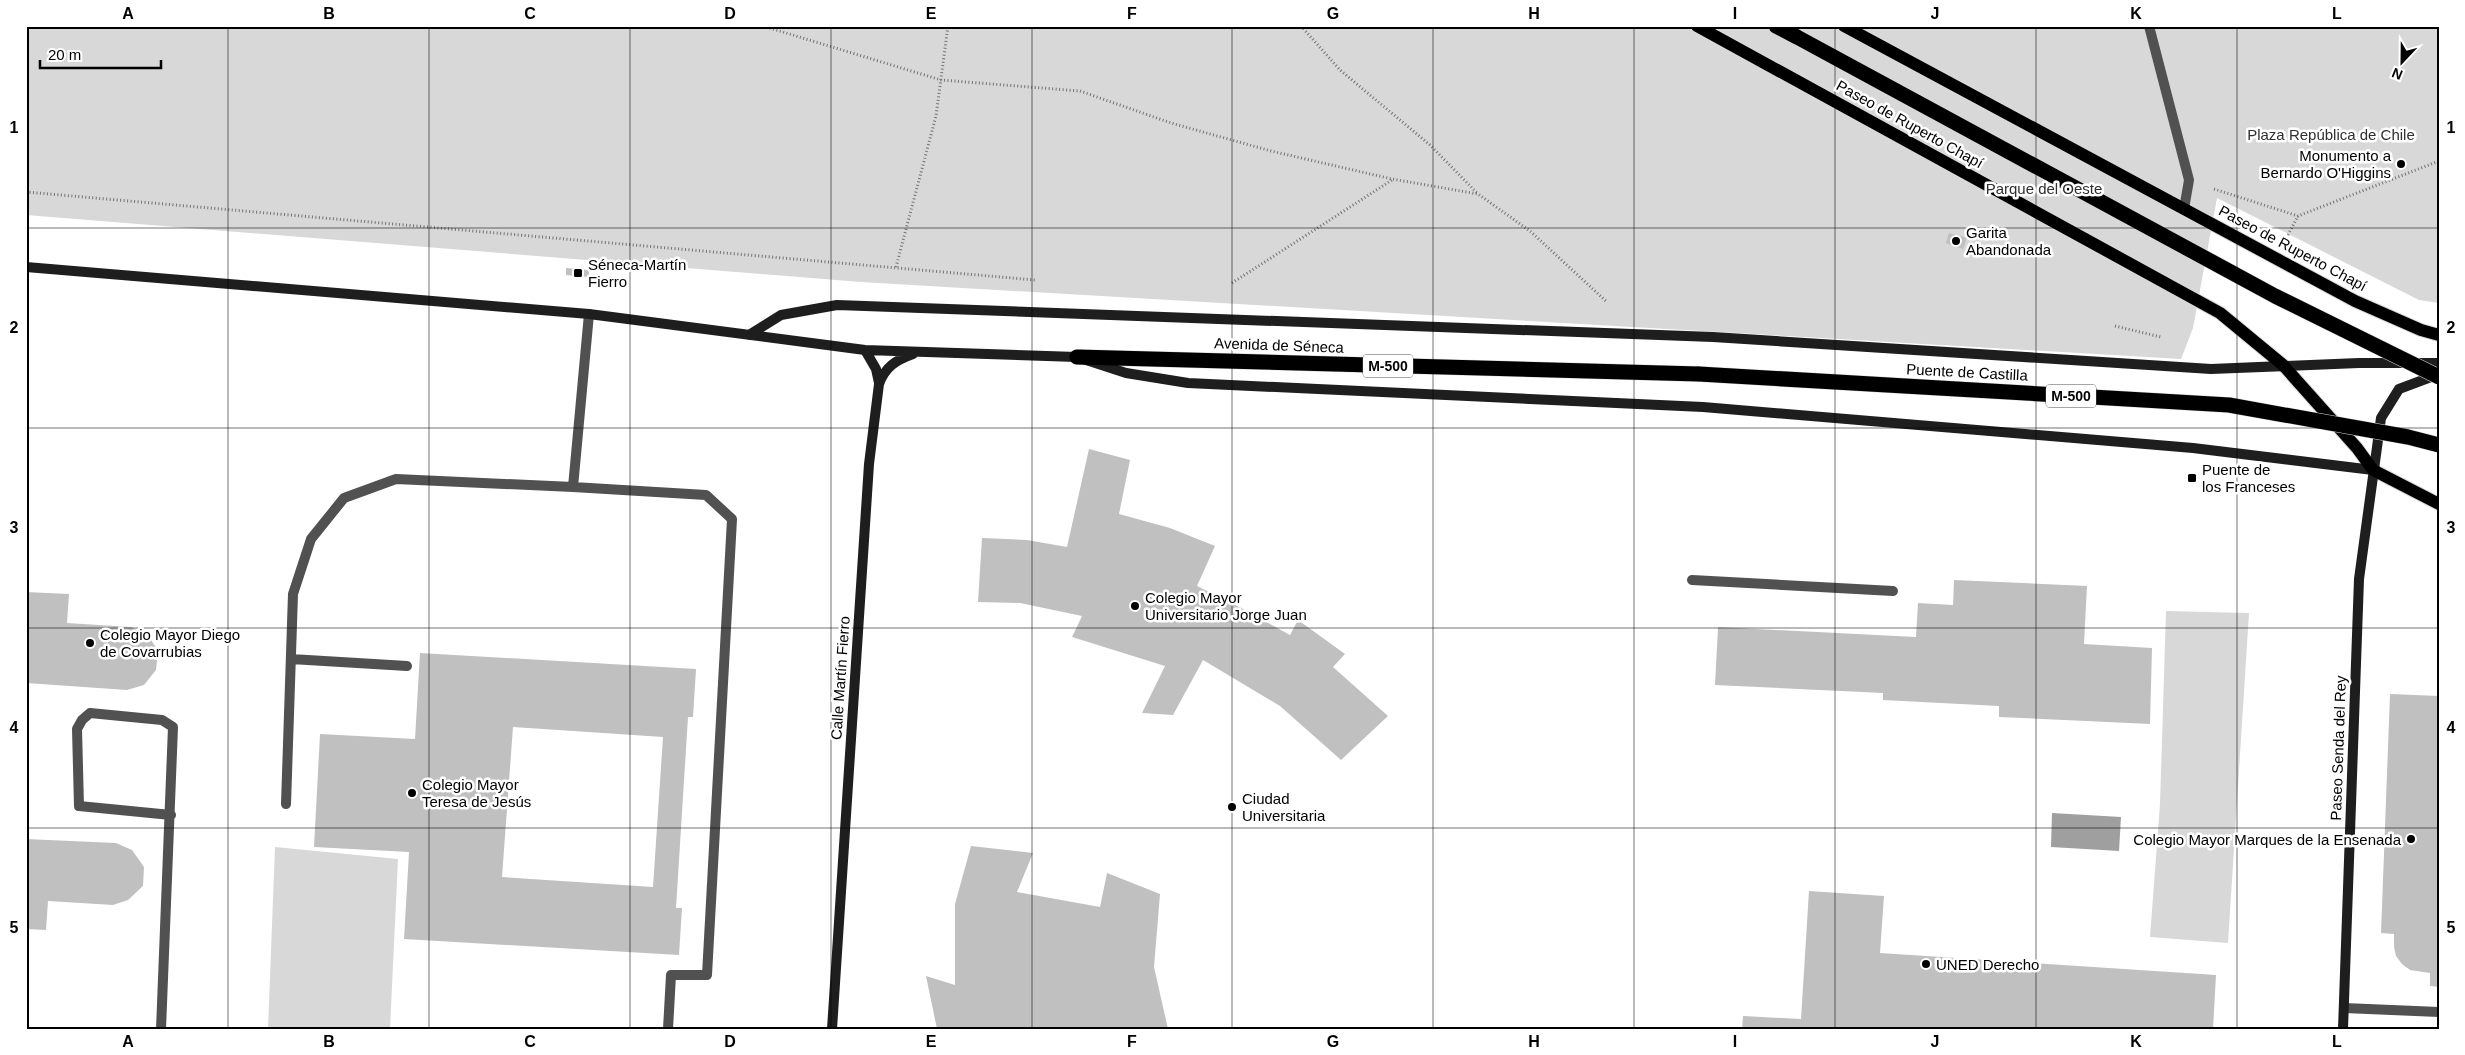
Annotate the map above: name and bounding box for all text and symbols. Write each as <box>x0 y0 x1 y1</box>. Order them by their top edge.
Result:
text: A <box>122 5 134 22</box>
text: B <box>323 5 335 22</box>
text: C <box>524 5 536 22</box>
text: D <box>724 5 736 22</box>
text: E <box>926 5 937 22</box>
text: F <box>1127 5 1137 22</box>
text: G <box>1327 5 1339 22</box>
text: H <box>1528 5 1540 22</box>
text: I <box>1733 5 1737 22</box>
text: J <box>1931 5 1939 22</box>
text: K <box>2130 5 2142 22</box>
text: L <box>2332 5 2342 22</box>
scale bar <box>40 38 161 70</box>
north arrow <box>2378 38 2428 88</box>
text: 20 m <box>48 46 81 63</box>
text: N <box>2389 65 2405 83</box>
street label: Paseo de Ruperto Chapí <box>1834 77 1987 172</box>
text: 1 <box>10 119 19 136</box>
text: 1 <box>2447 119 2456 136</box>
park label: Plaza República de Chile <box>2247 126 2415 143</box>
place label: Monumento a Bernardo O'Higgins <box>2261 147 2392 181</box>
marker: Monumento a Bernardo O'Higgins <box>2395 158 2407 170</box>
park label: Parque del Oeste <box>1986 180 2102 197</box>
street label: Paseo de Ruperto Chapí <box>2216 202 2371 295</box>
place label: Garita Abandonada <box>1966 224 2052 258</box>
marker: Garita Abandonada <box>1950 235 1962 247</box>
place label: Séneca-Martín Fierro <box>588 256 686 290</box>
marker: Séneca-Martín Fierro <box>572 267 584 279</box>
text: 2 <box>10 319 19 336</box>
text: 2 <box>2447 319 2456 336</box>
street label: Avenida de Séneca <box>1214 334 1345 356</box>
road number: M-500 <box>1363 354 1413 378</box>
street label: Puente de Castilla <box>1906 360 2029 384</box>
road number: M-500 <box>2046 384 2096 408</box>
place label: Puente de los Franceses <box>2202 461 2295 495</box>
marker: Puente de los Franceses <box>2186 472 2198 484</box>
text: 3 <box>10 519 19 536</box>
text: 3 <box>2447 519 2456 536</box>
place label: Colegio Mayor Universitario Jorge Juan <box>1145 589 1307 623</box>
marker: Colegio Mayor Universitario Jorge Juan <box>1129 600 1141 612</box>
street label: Calle Martín Fierro <box>827 615 853 741</box>
place label: Colegio Mayor Diego de Covarrubias <box>100 626 240 660</box>
marker: Colegio Mayor Diego de Covarrubias <box>84 637 96 649</box>
street label: Paseo Senda del Rey <box>2327 675 2349 821</box>
text: 4 <box>10 719 19 736</box>
text: 4 <box>2447 719 2456 736</box>
place label: Colegio Mayor Teresa de Jesús <box>422 776 531 810</box>
marker: Colegio Mayor Teresa de Jesús <box>406 787 418 799</box>
place label: Ciudad Universitaria <box>1242 790 1326 824</box>
marker: Ciudad Universitaria <box>1226 801 1238 813</box>
place label: Colegio Mayor Marques de la Ensenada <box>2133 831 2402 848</box>
marker: Colegio Mayor Marques de la Ensenada <box>2405 833 2417 845</box>
text: 5 <box>10 919 19 936</box>
text: 5 <box>2447 919 2456 936</box>
place label: UNED Derecho <box>1936 956 2039 973</box>
marker: UNED Derecho <box>1920 958 1932 970</box>
text: A <box>122 1033 134 1050</box>
text: B <box>323 1033 335 1050</box>
text: C <box>524 1033 536 1050</box>
text: D <box>724 1033 736 1050</box>
text: E <box>926 1033 937 1050</box>
text: F <box>1127 1033 1137 1050</box>
text: G <box>1327 1033 1339 1050</box>
text: H <box>1528 1033 1540 1050</box>
text: I <box>1733 1033 1737 1050</box>
text: J <box>1931 1033 1939 1050</box>
text: K <box>2130 1033 2142 1050</box>
text: L <box>2332 1033 2342 1050</box>

